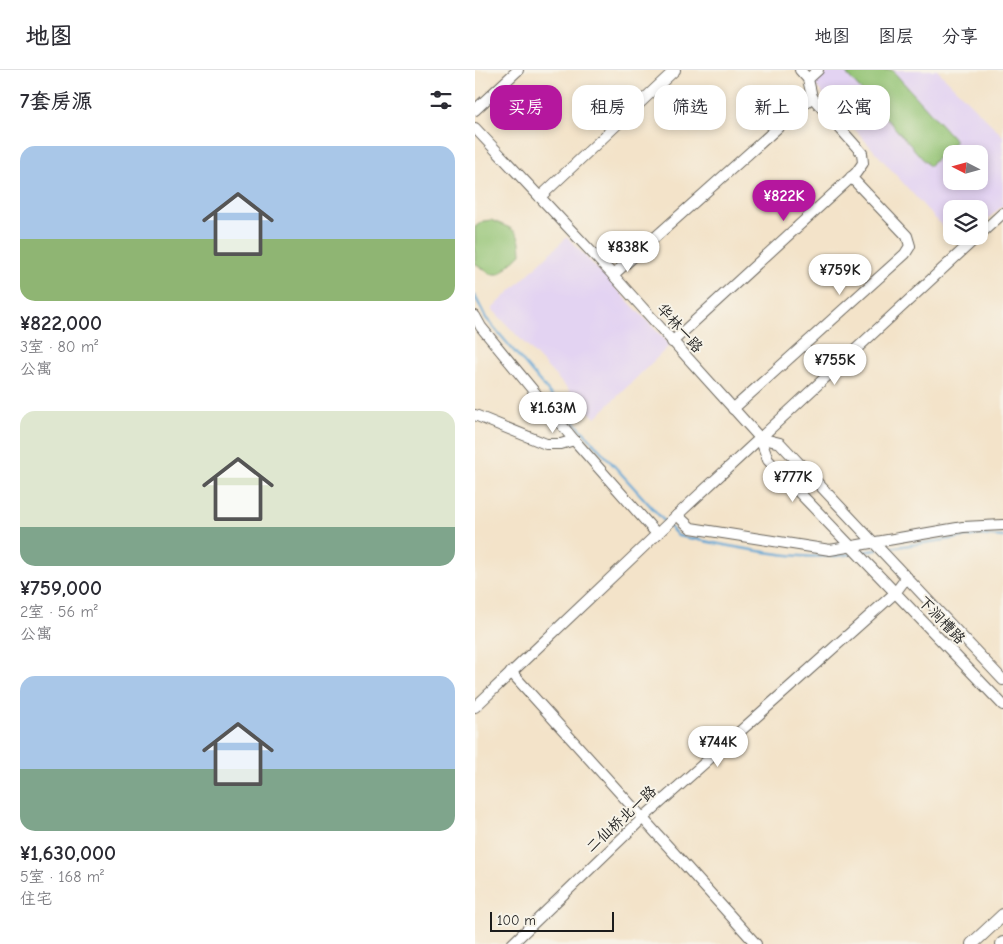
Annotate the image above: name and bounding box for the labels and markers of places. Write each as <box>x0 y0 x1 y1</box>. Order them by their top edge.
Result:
pin: ¥822K <box>749 180 819 222</box>
pin: ¥838K <box>593 230 663 273</box>
pin: ¥759K <box>805 254 875 296</box>
pin: ¥755K <box>800 344 870 386</box>
pin: ¥1.63M <box>512 392 594 434</box>
pin: ¥777K <box>758 460 828 503</box>
pin: ¥744K <box>683 726 753 768</box>

